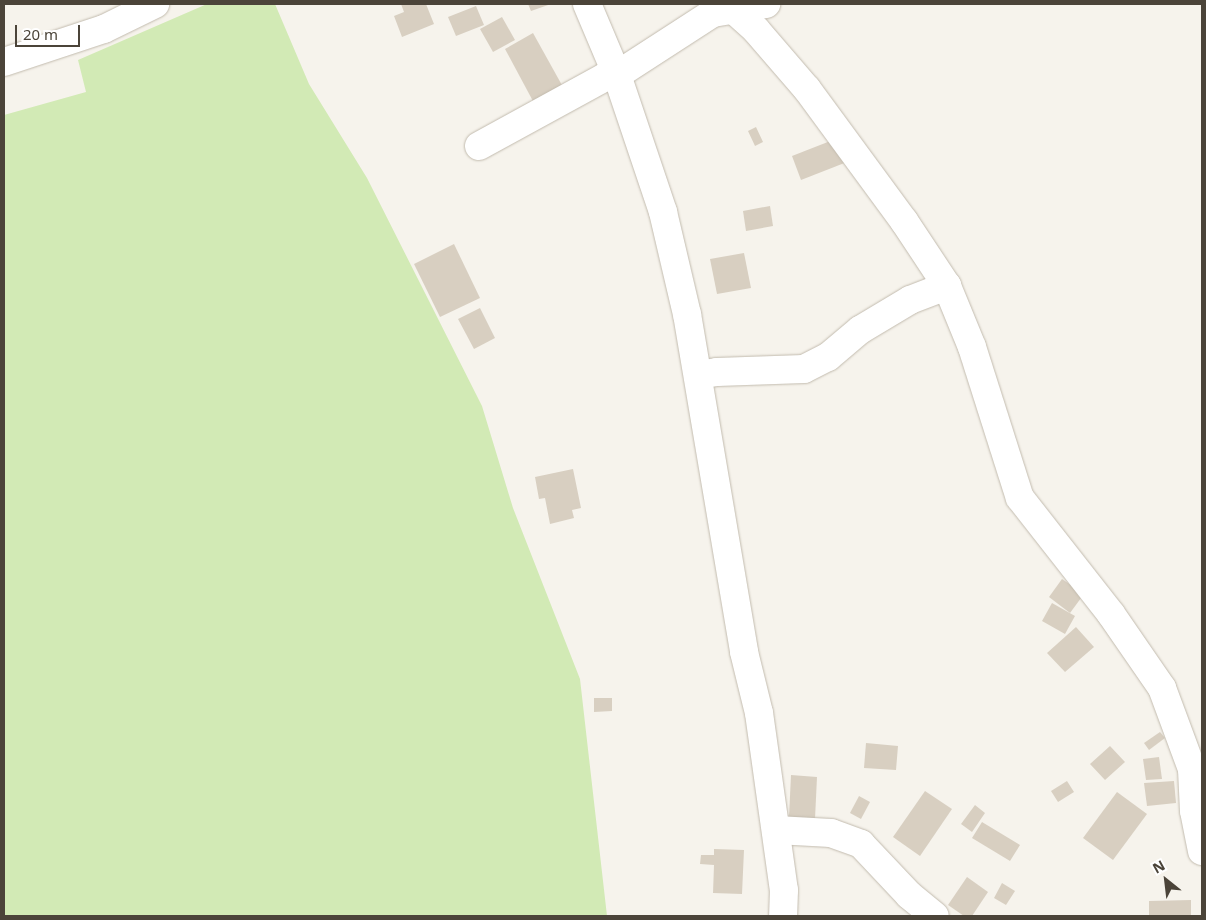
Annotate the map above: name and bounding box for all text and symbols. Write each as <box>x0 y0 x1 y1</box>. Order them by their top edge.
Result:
scale bar <box>18 15 82 47</box>
text: 20 m <box>23 24 58 44</box>
north arrow <box>1141 855 1191 905</box>
text: N <box>1149 855 1168 878</box>

